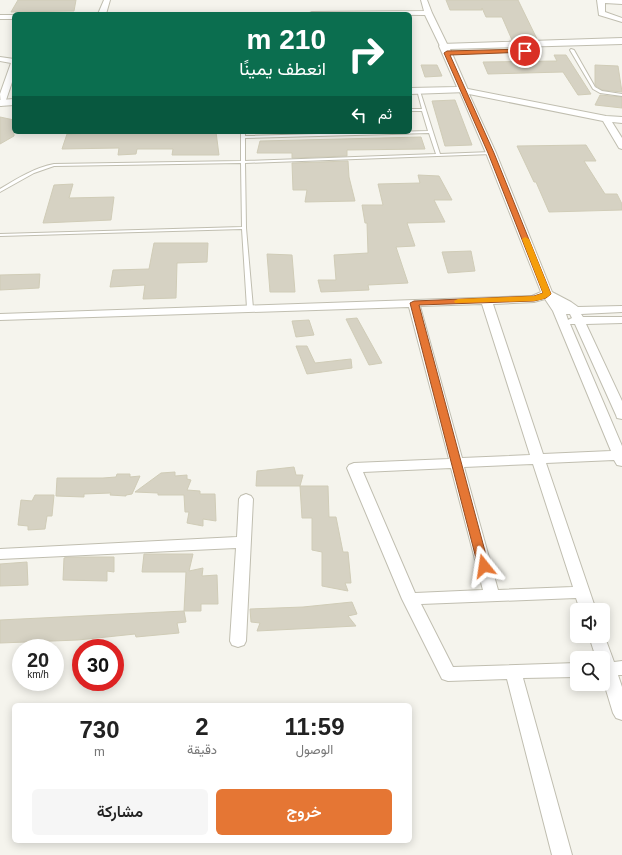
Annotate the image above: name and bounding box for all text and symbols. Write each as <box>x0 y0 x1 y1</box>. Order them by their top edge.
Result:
text: 210 m <box>247 24 326 55</box>
icon: right <box>340 28 392 80</box>
pin <box>508 34 542 68</box>
icon: arrive <box>514 40 536 62</box>
text: انعطف يمينًا <box>239 59 326 79</box>
icon: left <box>348 104 370 126</box>
text: ثم <box>378 105 392 122</box>
position arrow <box>463 545 505 587</box>
map controls <box>570 603 610 691</box>
button: sound <box>570 603 610 643</box>
speed limit sign: 30 <box>72 639 124 691</box>
text: 20 <box>27 649 49 671</box>
button: search <box>570 651 610 691</box>
text: km/h <box>27 669 49 680</box>
text: 2 <box>195 713 209 740</box>
text: 11:59 <box>285 713 345 740</box>
text: 730 <box>79 716 120 743</box>
text: دقيقة <box>187 742 217 757</box>
text: الوصول <box>296 742 333 757</box>
text: m <box>94 744 105 759</box>
button: مشاركة <box>32 789 208 835</box>
button: خروج <box>216 789 392 835</box>

